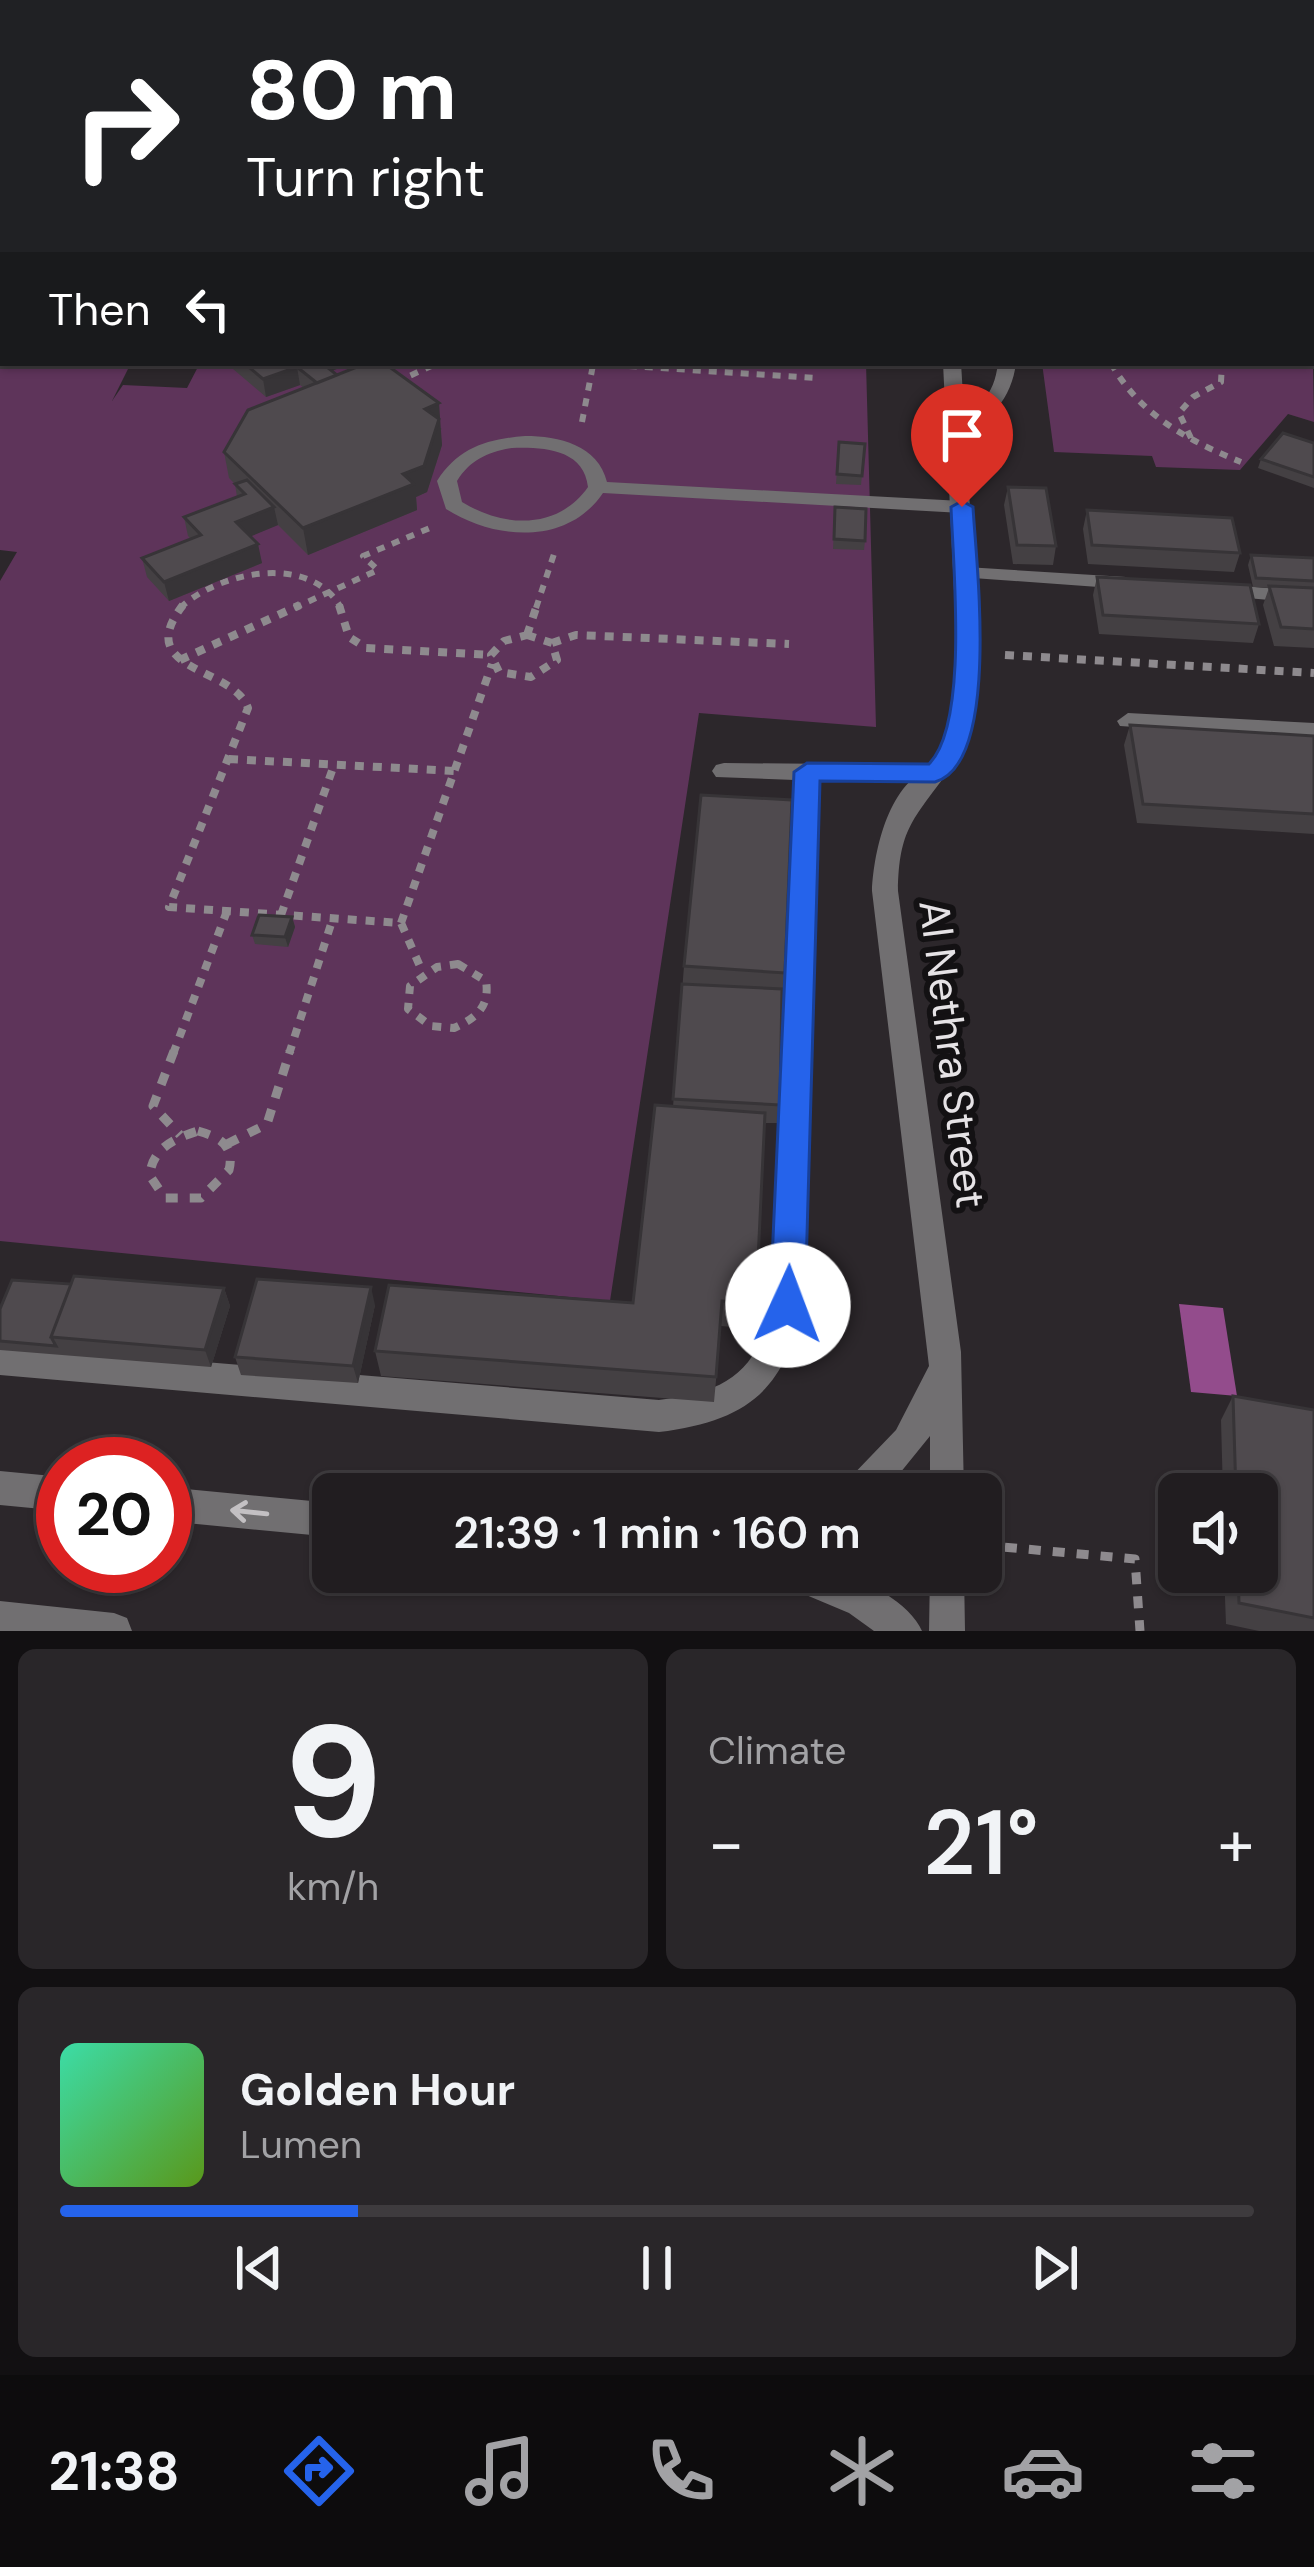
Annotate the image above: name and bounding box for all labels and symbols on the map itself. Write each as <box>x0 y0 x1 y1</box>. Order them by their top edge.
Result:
pin <box>911 384 1013 507</box>
street label: Al Nethra Street <box>906 897 999 1211</box>
position arrow <box>725 1242 851 1368</box>
speed limit sign: 20 <box>36 1437 192 1593</box>
one-way arrow <box>230 1500 269 1523</box>

